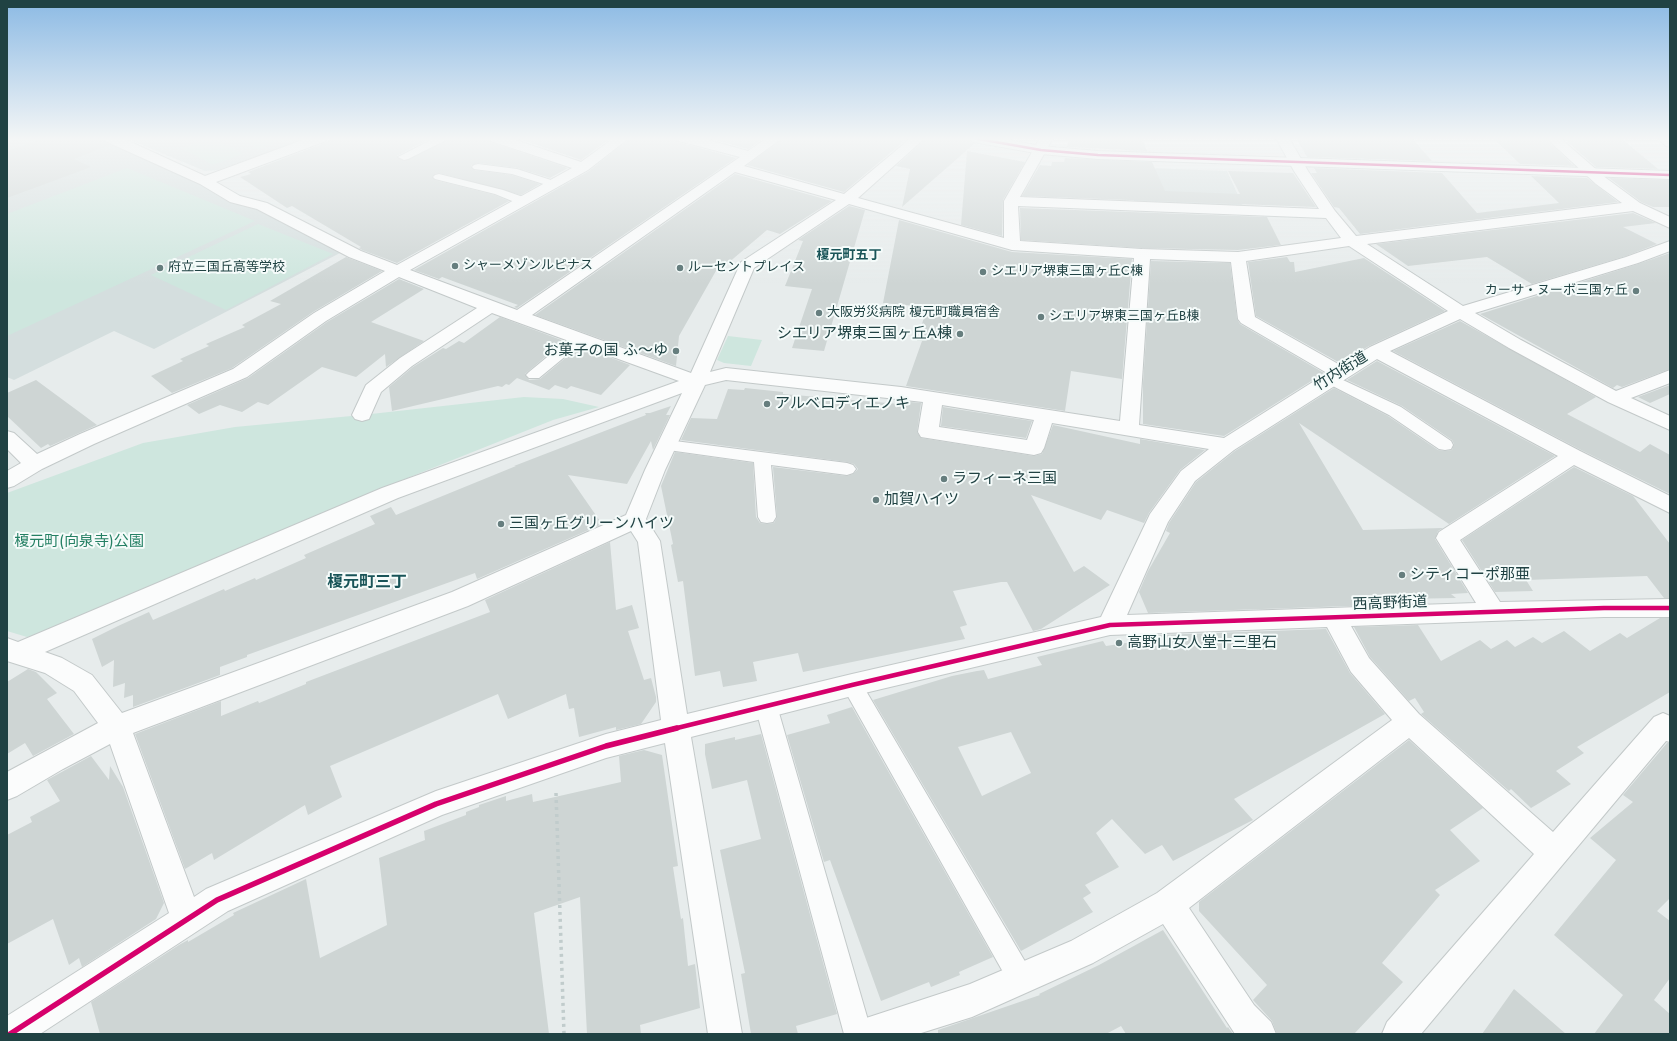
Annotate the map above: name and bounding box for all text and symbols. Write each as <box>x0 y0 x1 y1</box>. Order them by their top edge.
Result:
district label: 榎元町五丁 <box>817 248 881 264</box>
place label: シャーメゾンルピナス <box>463 258 593 274</box>
place label: 府立三国丘高等学校 <box>168 260 285 276</box>
place label: ルーセントプレイス <box>688 260 805 276</box>
marker: シャーメゾンルピナス <box>450 261 460 271</box>
marker: 府立三国丘高等学校 <box>155 263 165 273</box>
marker: ルーセントプレイス <box>675 263 685 273</box>
place label: シエリア堺東三国ヶ丘C棟 <box>991 264 1143 280</box>
marker: シエリア堺東三国ヶ丘C棟 <box>978 267 988 277</box>
place label: カーサ・ヌーボ三国ヶ丘 <box>1485 283 1628 299</box>
marker: カーサ・ヌーボ三国ヶ丘 <box>1631 286 1641 296</box>
place label: 大阪労災病院 榎元町職員宿舎 <box>827 305 1000 321</box>
marker: 大阪労災病院 榎元町職員宿舎 <box>814 308 824 318</box>
place label: シエリア堺東三国ヶ丘B棟 <box>1049 309 1199 325</box>
marker: シエリア堺東三国ヶ丘B棟 <box>1036 312 1046 322</box>
place label: シエリア堺東三国ヶ丘A棟 <box>777 325 952 343</box>
marker: シエリア堺東三国ヶ丘A棟 <box>955 329 965 339</box>
place label: お菓子の国 ふ～ゆ <box>544 342 668 360</box>
marker: お菓子の国 ふ～ゆ <box>671 346 681 356</box>
street label: 竹内街道 <box>1311 348 1371 396</box>
place label: アルベロディエノキ <box>775 395 910 413</box>
marker: アルベロディエノキ <box>762 399 772 409</box>
place label: ラフィーネ三国 <box>952 470 1057 488</box>
marker: ラフィーネ三国 <box>939 474 949 484</box>
place label: 加賀ハイツ <box>884 491 959 509</box>
marker: 加賀ハイツ <box>871 495 881 505</box>
place label: 三国ヶ丘グリーンハイツ <box>509 515 674 533</box>
marker: 三国ヶ丘グリーンハイツ <box>496 519 506 529</box>
park label: 榎元町(向泉寺)公園 <box>14 533 144 551</box>
place label: シティコーポ那亜 <box>1410 566 1530 584</box>
marker: シティコーポ那亜 <box>1397 570 1407 580</box>
district label: 榎元町三丁 <box>327 573 407 593</box>
street label: 西高野街道 <box>1352 594 1428 614</box>
place label: 高野山女人堂十三里石 <box>1127 634 1277 652</box>
marker: 高野山女人堂十三里石 <box>1114 638 1124 648</box>

